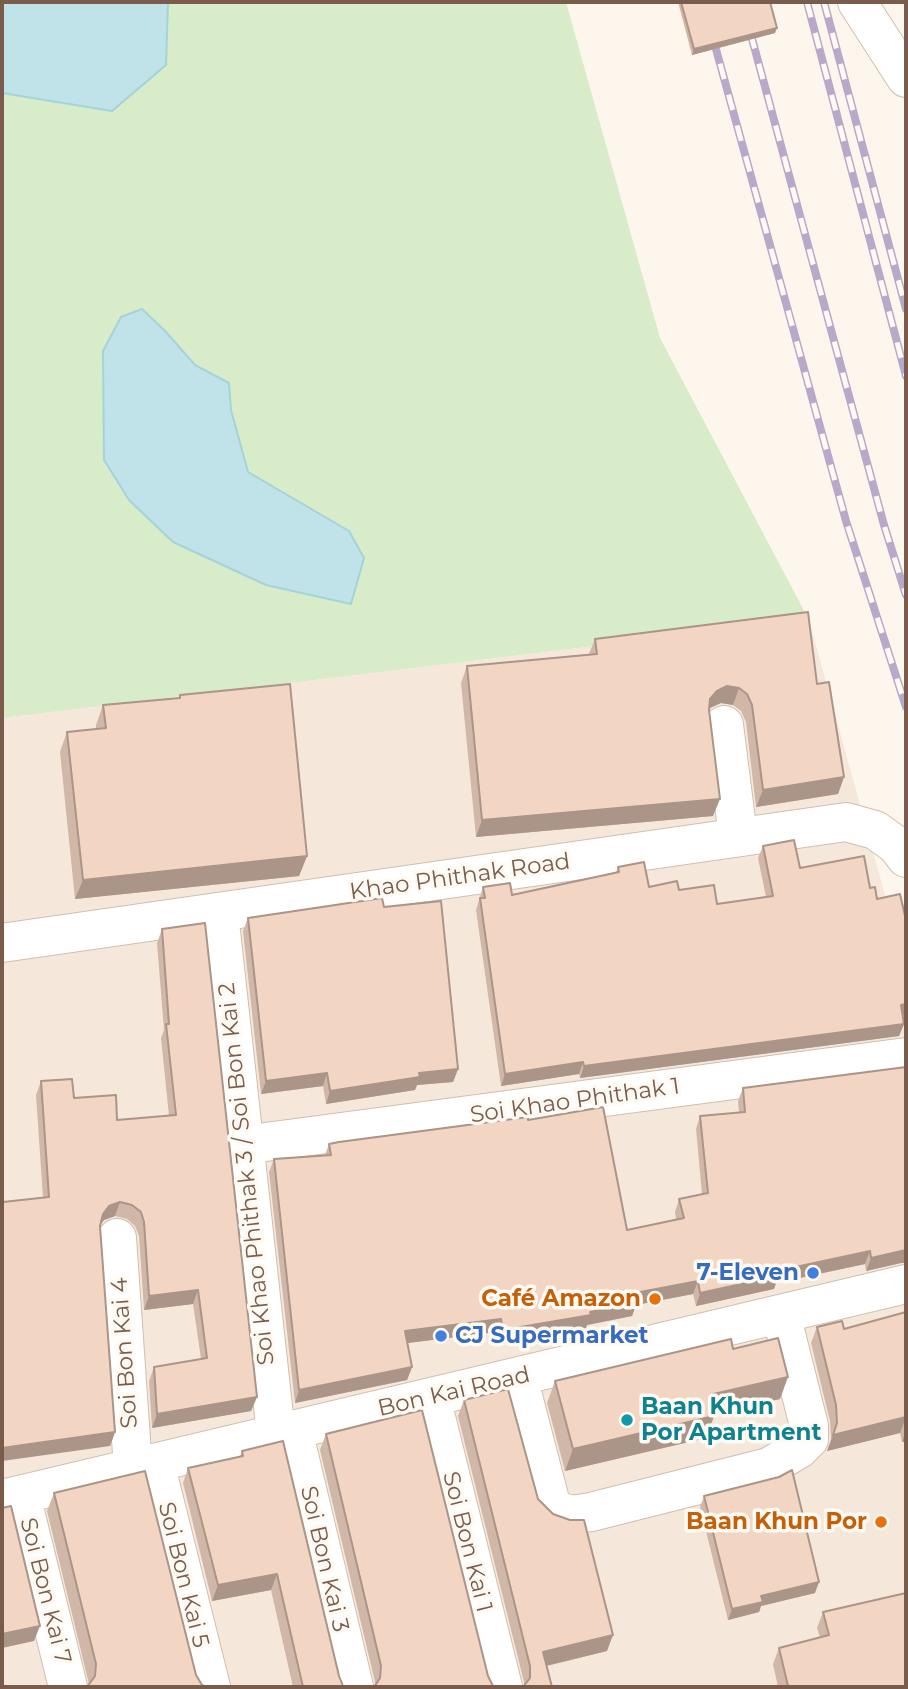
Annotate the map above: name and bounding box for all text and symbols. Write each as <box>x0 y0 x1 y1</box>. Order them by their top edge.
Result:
street label: Khao Phithak Road <box>348 848 572 906</box>
street label: Soi Khao Phithak 3 / Soi Bon Kai 2 <box>213 981 281 1367</box>
street label: Soi Khao Phithak 1 <box>468 1073 682 1129</box>
place label: 7-Eleven <box>697 1259 799 1287</box>
marker: 7-Eleven <box>805 1265 821 1281</box>
street label: Soi Bon Kai 4 <box>106 1277 144 1429</box>
place label: Café Amazon <box>481 1285 641 1313</box>
marker: Café Amazon <box>647 1291 663 1307</box>
place label: CJ Supermarket <box>455 1322 648 1350</box>
marker: CJ Supermarket <box>433 1328 449 1344</box>
street label: Bon Kai Road <box>375 1361 533 1423</box>
place label: Baan Khun Por Apartment <box>641 1393 821 1447</box>
marker: Baan Khun Por Apartment <box>619 1412 635 1428</box>
street label: Soi Bon Kai 1 <box>436 1469 498 1615</box>
street label: Soi Bon Kai 3 <box>294 1483 354 1635</box>
street label: Soi Bon Kai 5 <box>152 1499 214 1651</box>
place label: Baan Khun Por <box>686 1508 867 1536</box>
marker: Baan Khun Por <box>873 1514 889 1530</box>
street label: Soi Bon Kai 7 <box>14 1515 76 1667</box>

